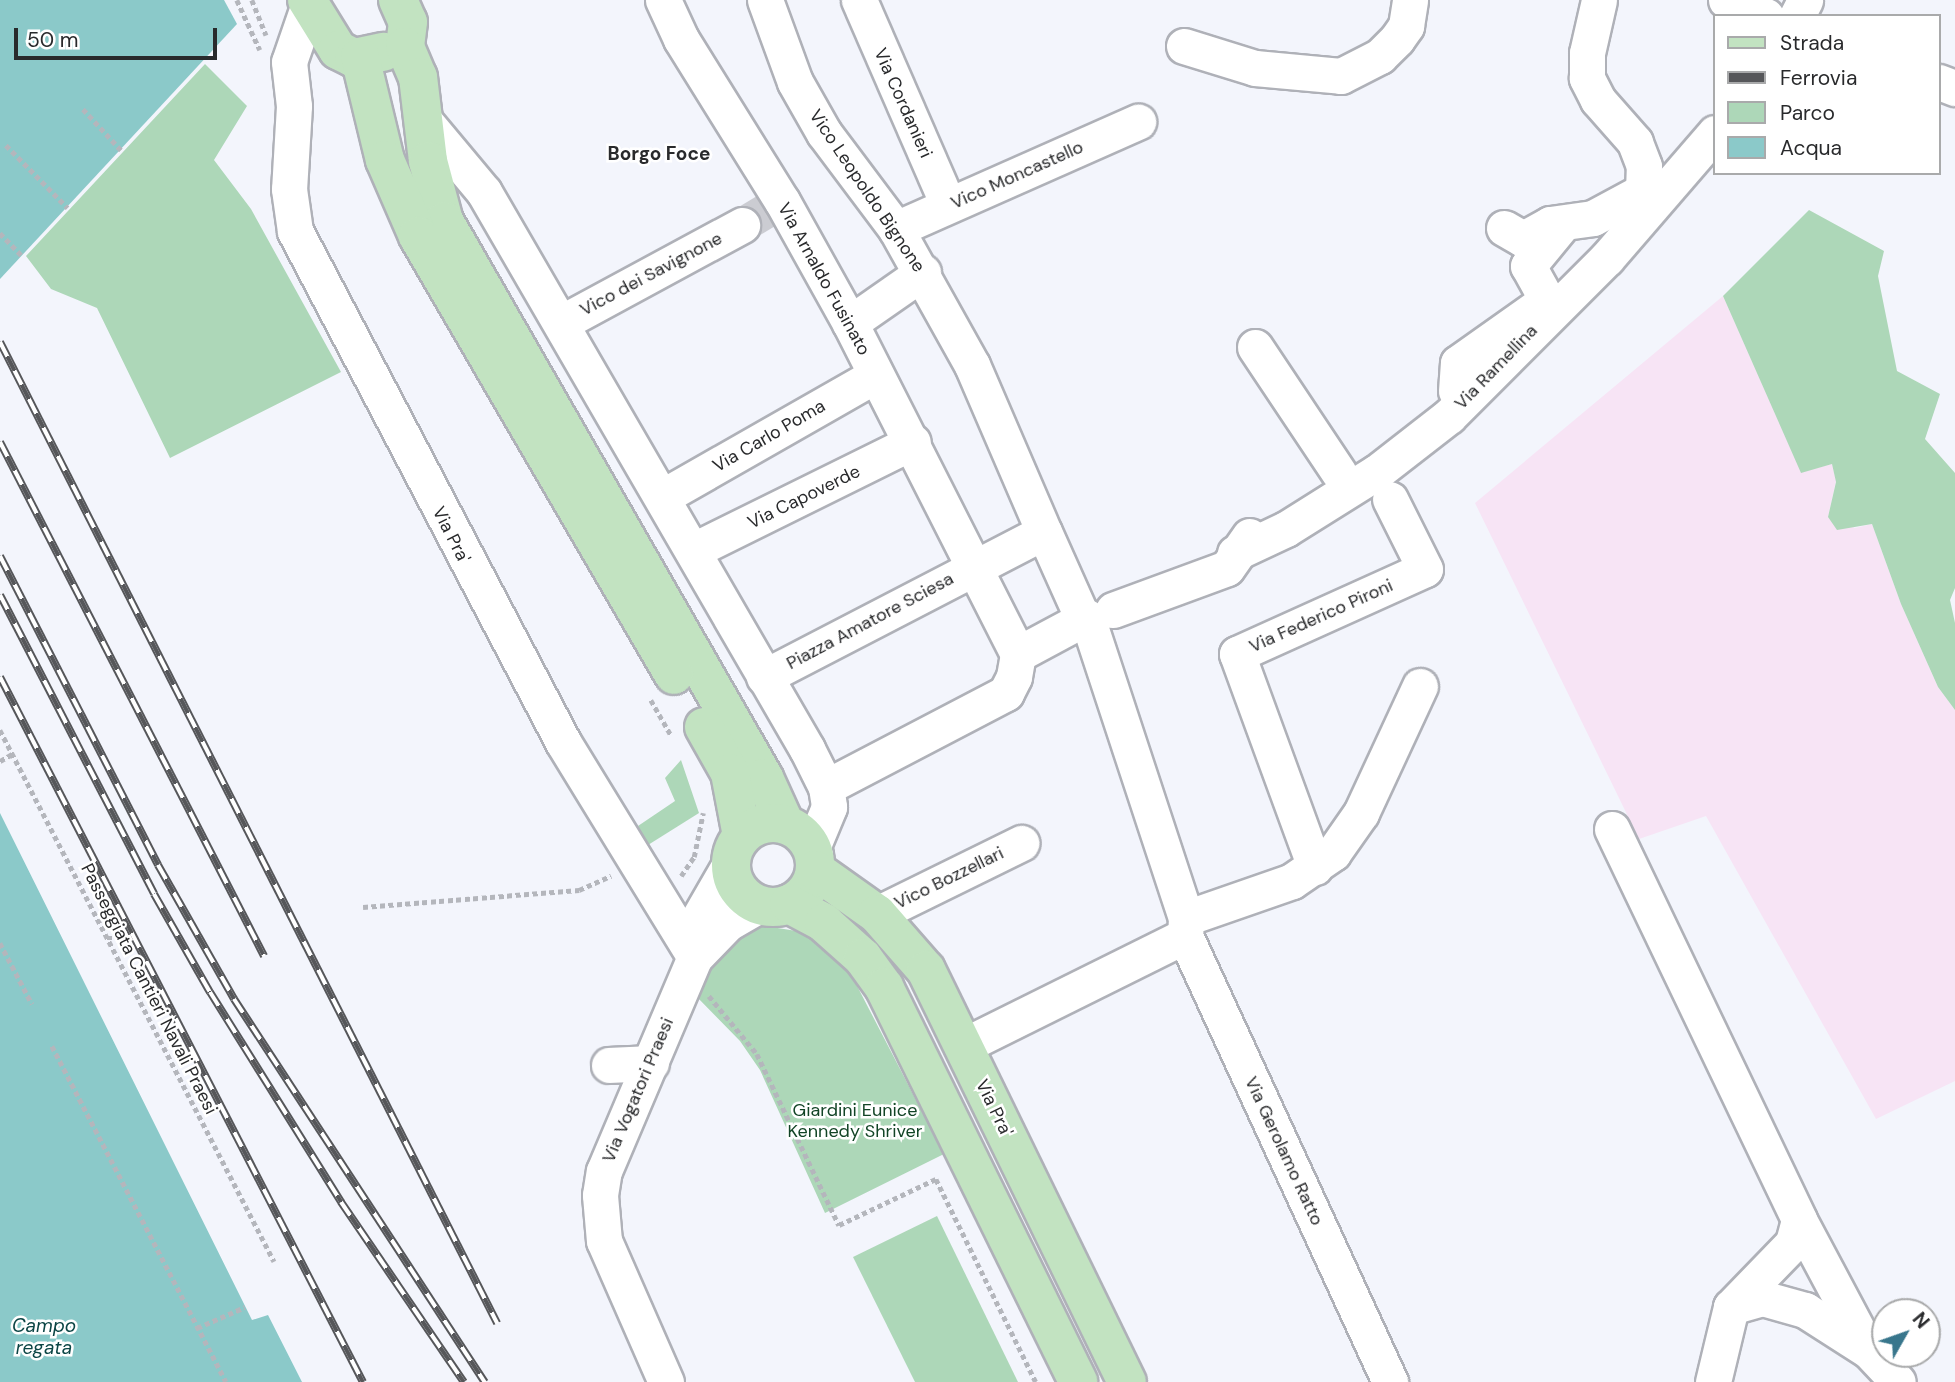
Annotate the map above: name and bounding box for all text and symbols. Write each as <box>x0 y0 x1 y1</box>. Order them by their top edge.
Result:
scale bar <box>18 14 220 58</box>
legend <box>1714 14 1941 175</box>
text: 50 m <box>27 26 78 54</box>
text: Strada <box>1780 29 1844 57</box>
street label: Via Cordanieri <box>869 45 937 161</box>
text: Ferrovia <box>1780 64 1857 92</box>
text: Parco <box>1780 99 1835 127</box>
street label: Vico Leopoldo Bignone <box>804 106 930 276</box>
text: Acqua <box>1780 134 1842 162</box>
street label: Vico Moncastello <box>947 136 1087 214</box>
district label: Borgo Foce <box>608 143 710 165</box>
street label: Via Arnaldo Fusinato <box>773 199 875 359</box>
street label: Vico dei Savignone <box>576 227 726 321</box>
street label: Via Ramellina <box>1450 320 1542 414</box>
street label: Via Carlo Poma <box>709 395 829 477</box>
street label: Via Capoverde <box>744 461 864 533</box>
street label: Via Pra' <box>428 503 474 567</box>
street label: Piazza Amatore Sciesa <box>783 568 957 674</box>
street label: Via Federico Pironi <box>1246 575 1396 657</box>
street label: Vico Bozzellari <box>891 842 1007 914</box>
street label: Passeggiata Cantieri Navali Praesi <box>76 860 222 1118</box>
street label: Via Vogatori Praesi <box>598 1014 678 1166</box>
street label: Via Gerolamo Ratto <box>1240 1073 1328 1229</box>
street label: Via Pra' <box>971 1076 1017 1140</box>
park label: Giardini Eunice Kennedy Shriver <box>788 1100 922 1142</box>
north arrow <box>1871 1298 1941 1368</box>
text: N <box>1907 1307 1935 1334</box>
water label: Campo regata <box>12 1315 76 1359</box>

